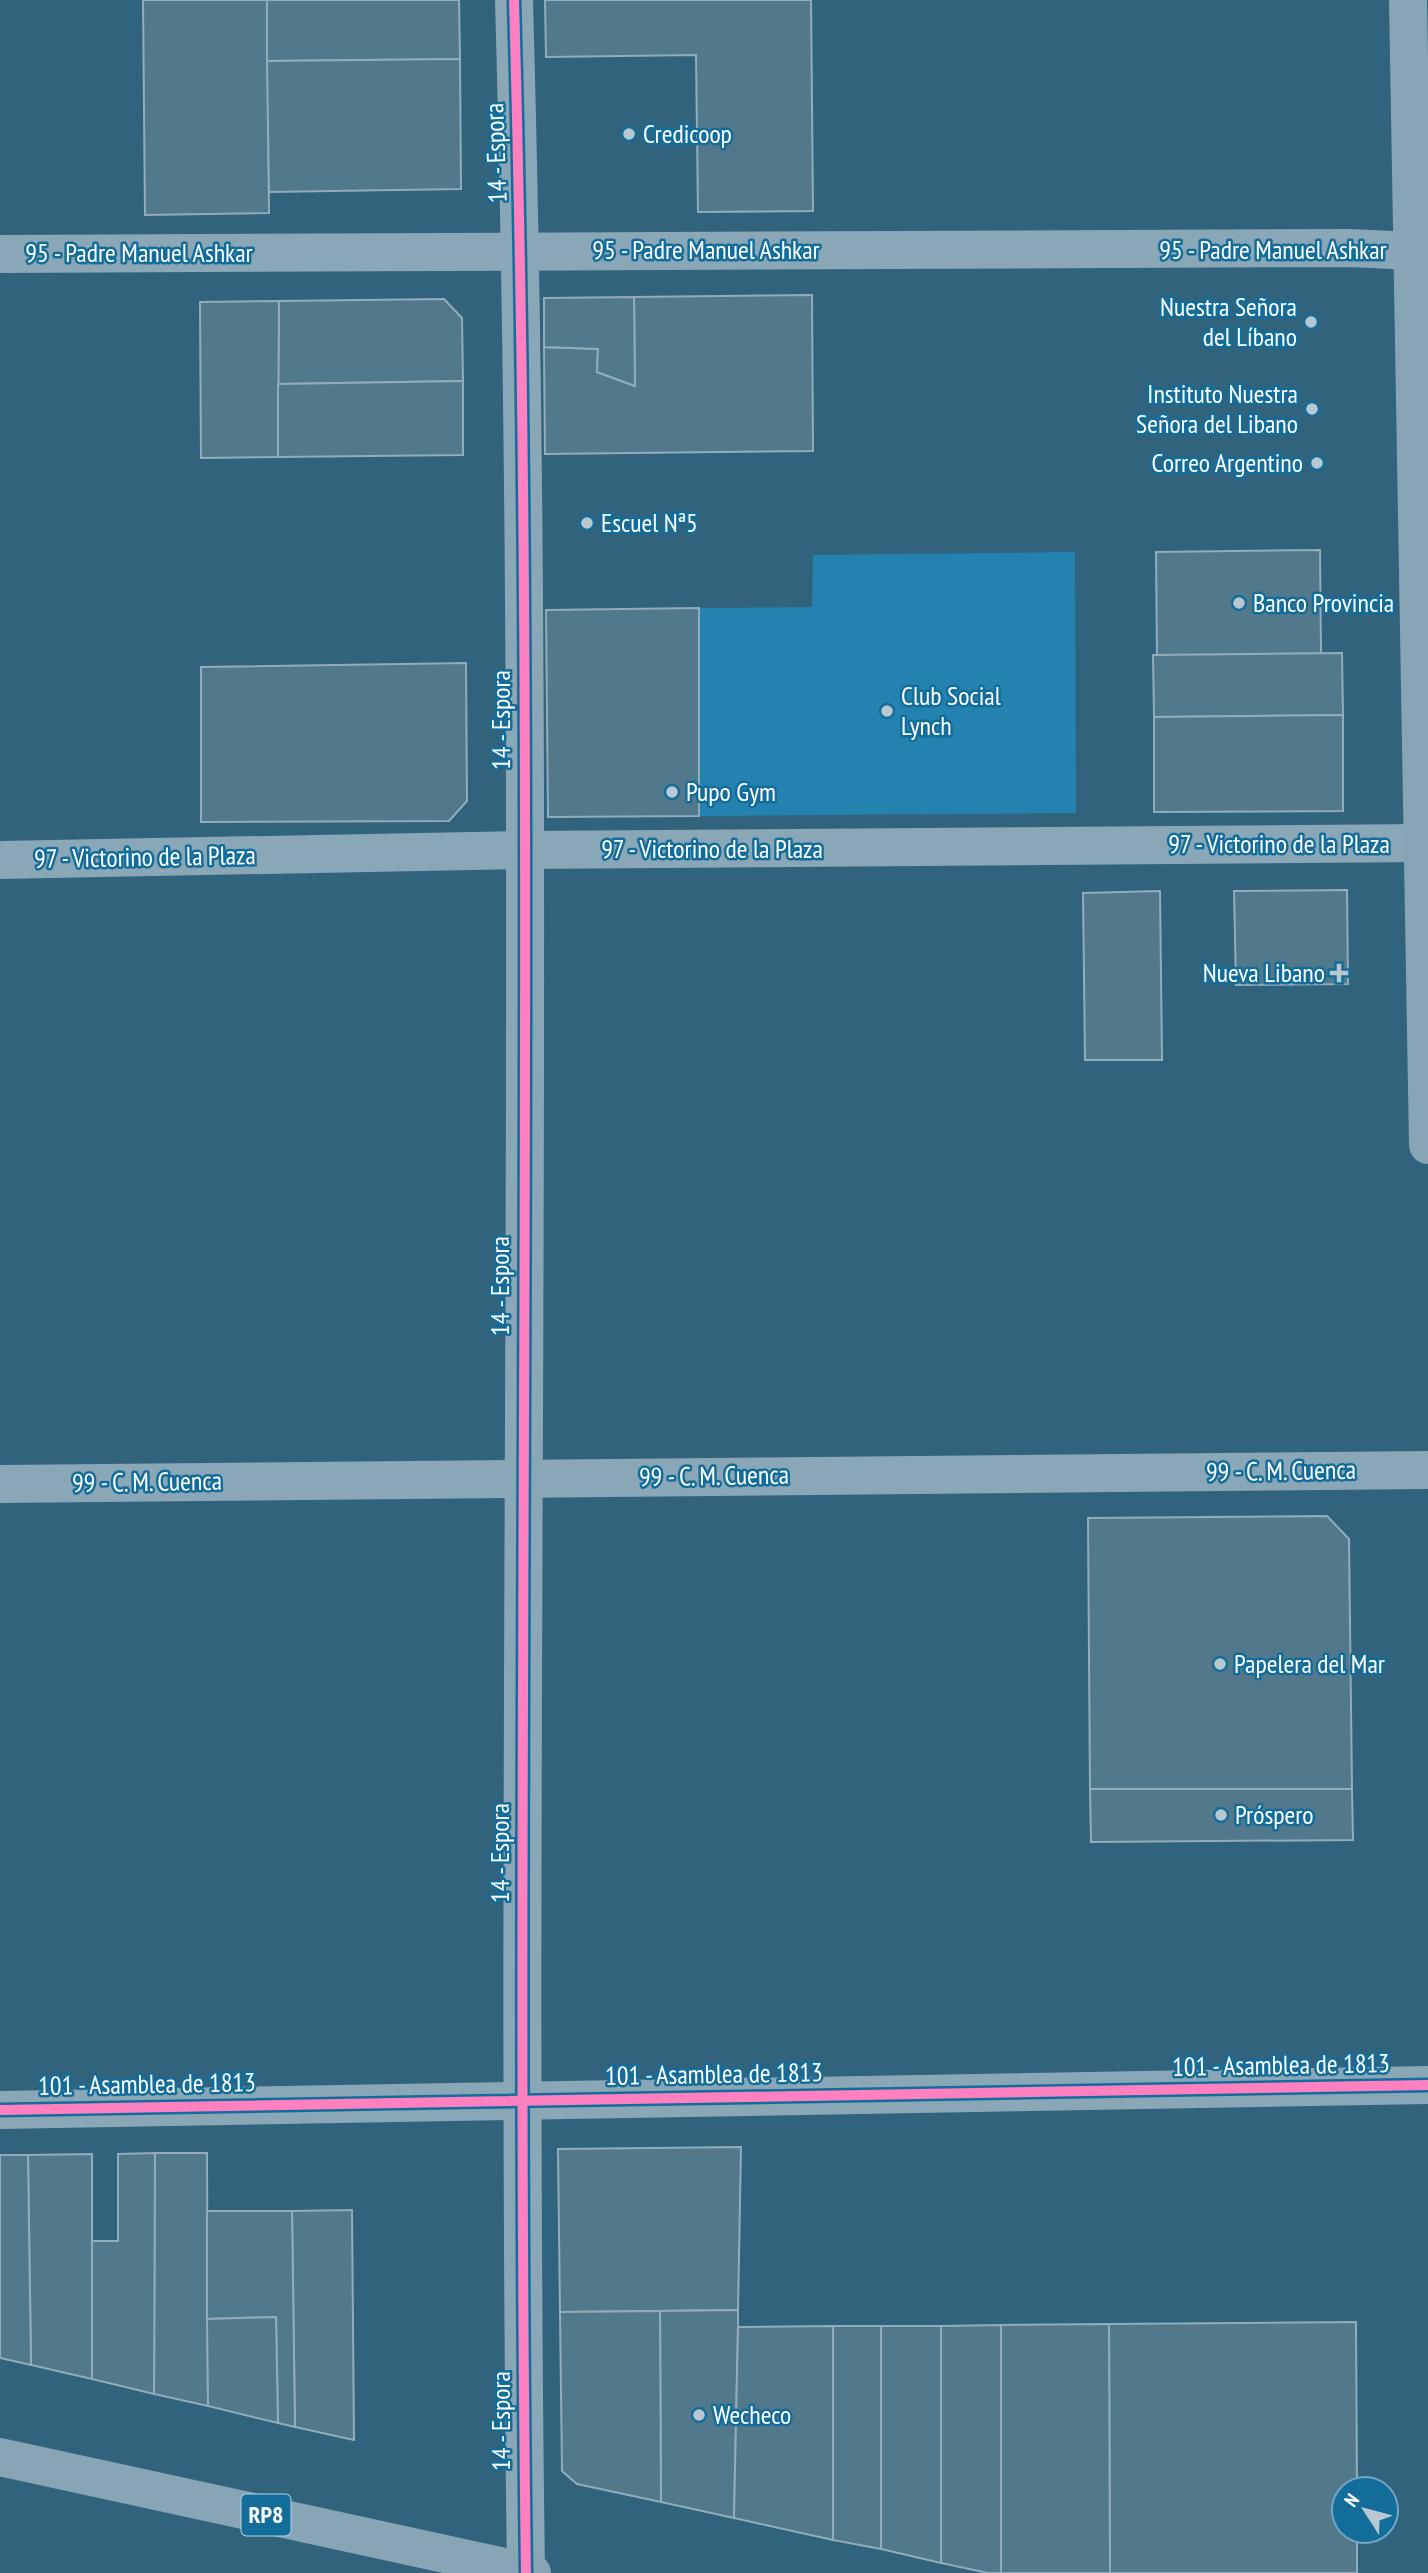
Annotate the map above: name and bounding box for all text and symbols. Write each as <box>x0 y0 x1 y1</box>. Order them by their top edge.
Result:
street label: 14 - Espora <box>477 102 514 204</box>
place label: Credicoop <box>643 117 732 150</box>
marker: Credicoop <box>621 126 637 142</box>
street label: 95 - Padre Manuel Ashkar <box>592 233 820 266</box>
street label: 95 - Padre Manuel Ashkar <box>1159 233 1387 266</box>
street label: 95 - Padre Manuel Ashkar <box>25 236 253 269</box>
place label: Nuestra Señora del Líbano <box>1160 290 1297 353</box>
marker: Nuestra Señora del Líbano <box>1303 314 1319 330</box>
place label: Instituto Nuestra Señora del Libano <box>1136 377 1298 440</box>
marker: Instituto Nuestra Señora del Libano <box>1304 401 1320 417</box>
place label: Correo Argentino <box>1152 446 1303 479</box>
marker: Correo Argentino <box>1309 455 1325 471</box>
place label: Escuel Nª5 <box>601 506 698 539</box>
marker: Escuel Nª5 <box>579 515 595 531</box>
place label: Banco Provincia <box>1253 586 1394 619</box>
marker: Banco Provincia <box>1231 595 1247 611</box>
street label: 14 - Espora <box>484 670 517 770</box>
place label: Club Social Lynch <box>901 679 1001 742</box>
marker: Club Social Lynch <box>879 703 895 719</box>
place label: Pupo Gym <box>686 775 776 808</box>
marker: Pupo Gym <box>664 784 680 800</box>
street label: 97 - Victorino de la Plaza <box>1168 827 1390 860</box>
street label: 97 - Victorino de la Plaza <box>601 832 823 865</box>
street label: 97 - Victorino de la Plaza <box>34 838 256 875</box>
place label: Nueva Libano <box>1203 956 1325 989</box>
marker: Nueva Libano <box>1331 965 1347 981</box>
street label: 14 - Espora <box>483 1236 516 1336</box>
street label: 99 - C. M. Cuenca <box>1206 1453 1356 1488</box>
street label: 99 - C. M. Cuenca <box>639 1458 789 1493</box>
street label: 99 - C. M. Cuenca <box>72 1464 222 1499</box>
place label: Papelera del Mar <box>1234 1647 1385 1680</box>
marker: Papelera del Mar <box>1212 1656 1228 1672</box>
place label: Próspero <box>1235 1798 1314 1831</box>
street label: 14 - Espora <box>483 1803 516 1903</box>
marker: Próspero <box>1213 1807 1229 1823</box>
street label: 101 - Asamblea de 1813 <box>1172 2046 1390 2083</box>
street label: 101 - Asamblea de 1813 <box>605 2055 823 2092</box>
street label: 101 - Asamblea de 1813 <box>38 2065 256 2102</box>
street label: 14 - Espora <box>484 2371 517 2471</box>
place label: Wecheco <box>713 2398 791 2431</box>
marker: Wecheco <box>691 2407 707 2423</box>
north arrow <box>1330 2475 1400 2545</box>
text: N <box>1339 2489 1364 2511</box>
road number: RP8 <box>242 2494 290 2536</box>

